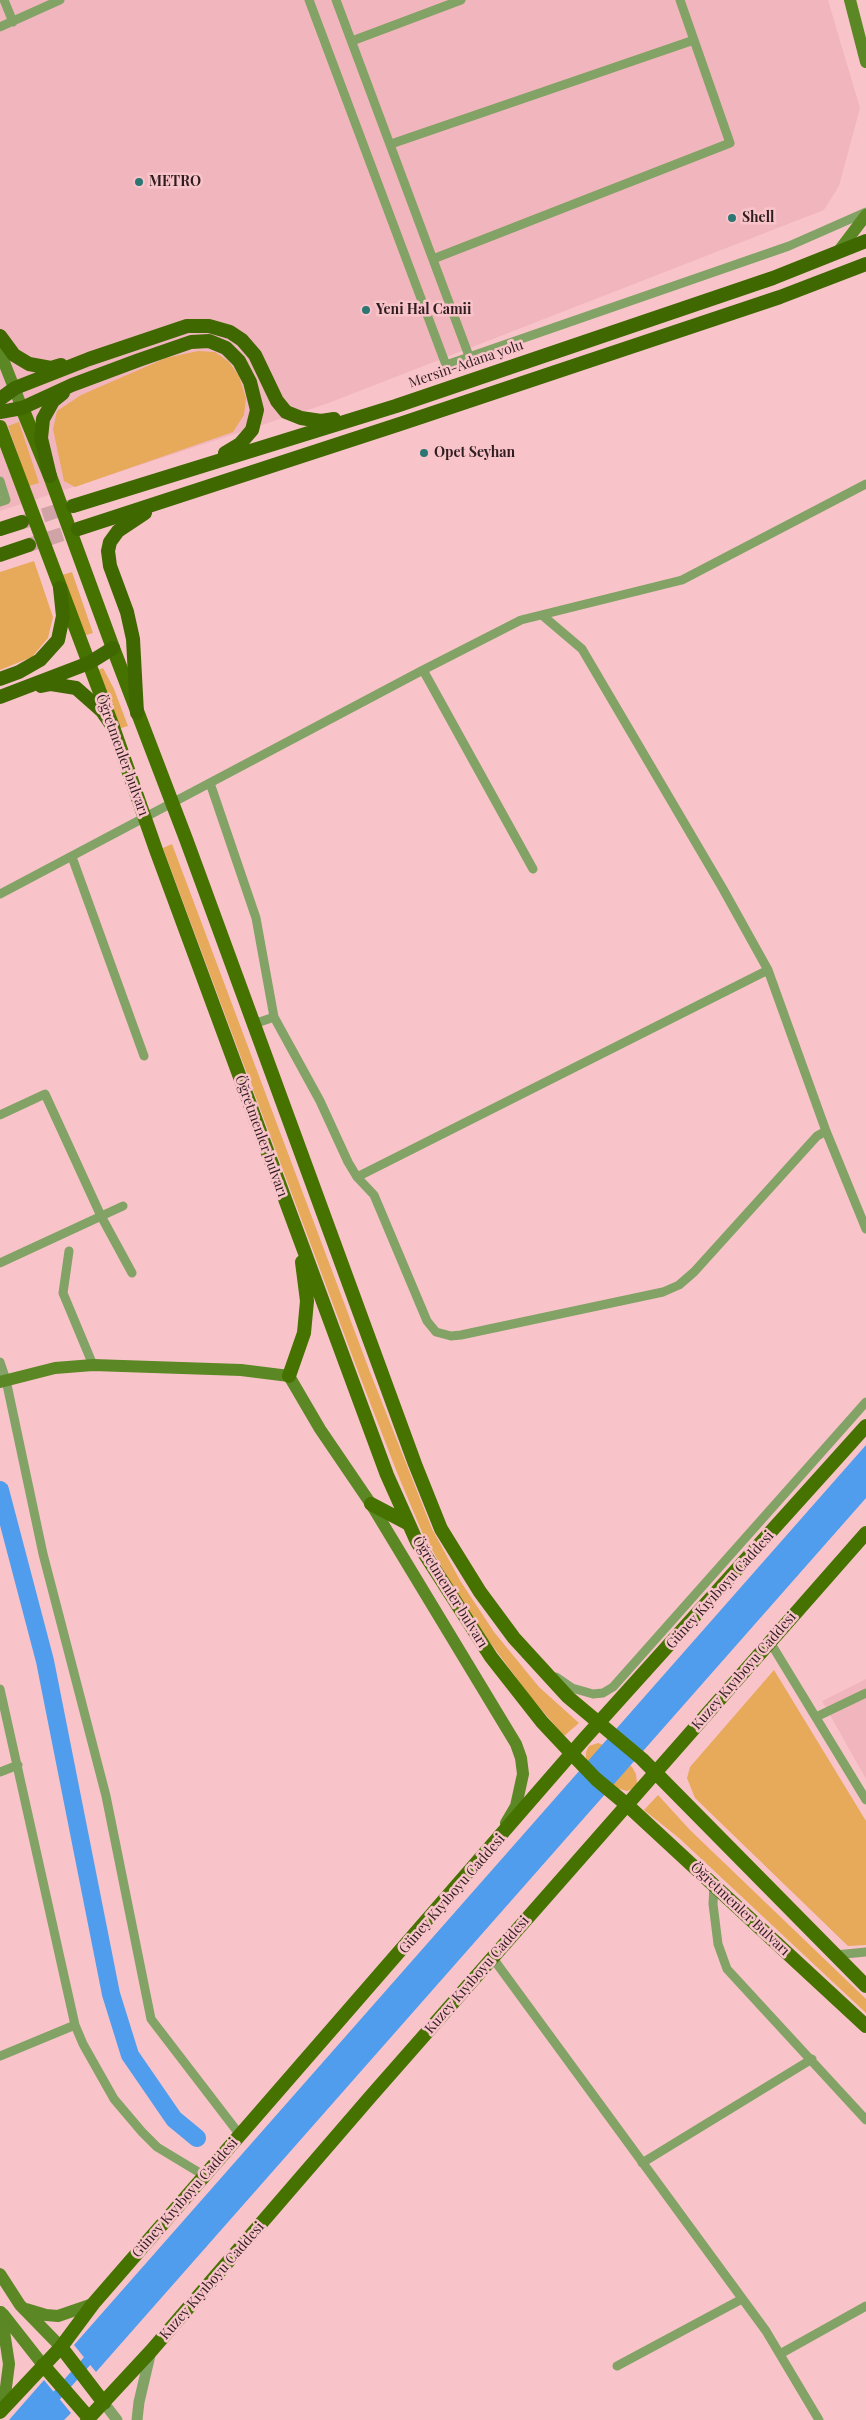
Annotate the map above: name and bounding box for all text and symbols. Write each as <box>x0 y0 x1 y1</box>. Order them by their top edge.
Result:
place label: METRO <box>149 174 201 190</box>
marker: METRO <box>133 176 145 188</box>
place label: Shell <box>742 210 774 226</box>
marker: Shell <box>726 212 738 224</box>
place label: Yeni Hal Camii <box>376 302 471 318</box>
marker: Yeni Hal Camii <box>360 304 372 316</box>
street label: Mersin-Adana yolu <box>406 336 526 392</box>
place label: Opet Seyhan <box>434 445 515 461</box>
marker: Opet Seyhan <box>418 447 430 459</box>
street label: Öğretmenler bulvarı <box>92 692 152 818</box>
street label: Öğretmenler bulvarı <box>231 1073 291 1199</box>
street label: Güney Kıyıboyu Caddesi <box>663 1528 777 1652</box>
street label: Öğretmenler bulvarı <box>409 1533 491 1651</box>
street label: Kuzey Kıyıboyu Caddesi <box>688 1609 800 1733</box>
street label: Güney Kıyıboyu Caddesi <box>396 1831 508 1957</box>
street label: Öğretmenler Bulvarı <box>687 1859 793 1959</box>
street label: Kuzey Kıyıboyu Caddesi <box>421 1913 533 2037</box>
street label: Güney Kıyıboyu Caddesi <box>129 2135 241 2261</box>
street label: Kuzey Kıyıboyu Caddesi <box>156 2219 268 2343</box>

